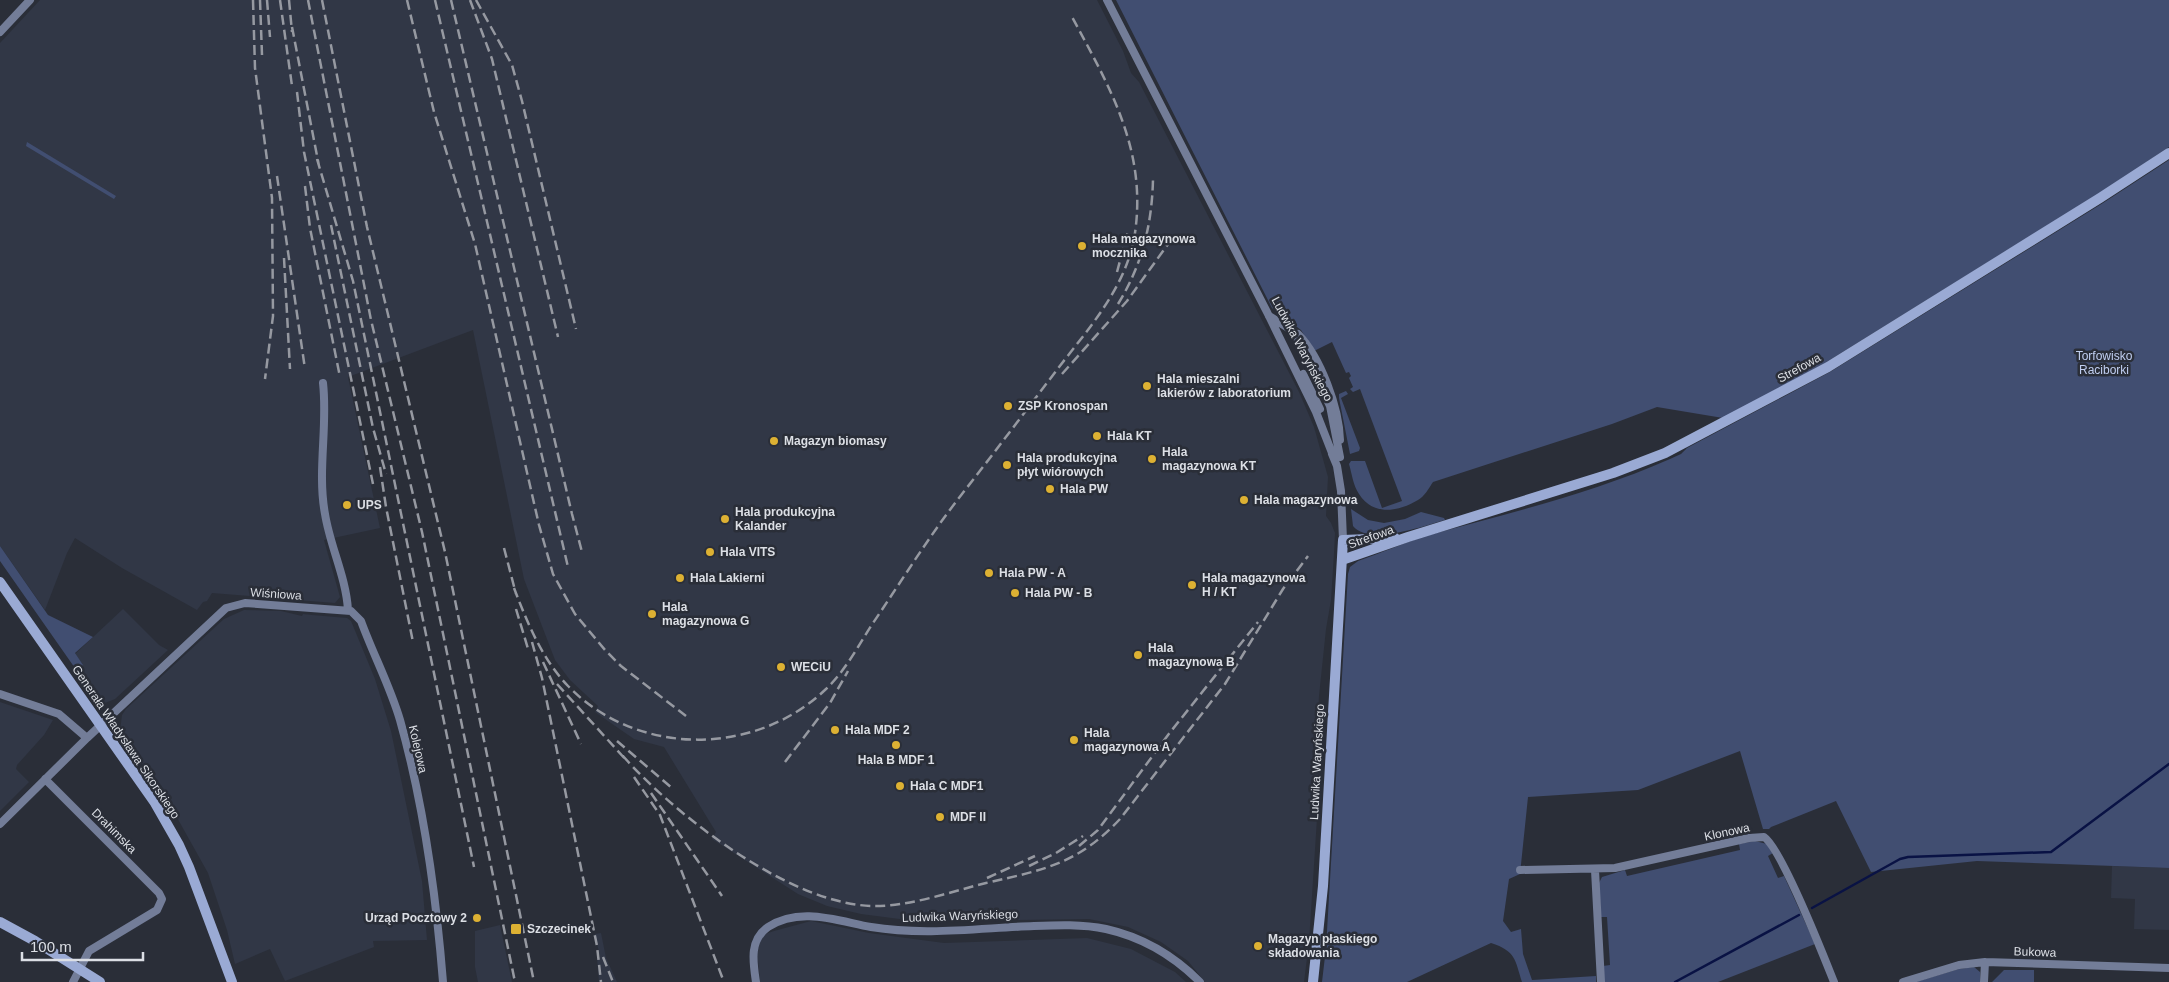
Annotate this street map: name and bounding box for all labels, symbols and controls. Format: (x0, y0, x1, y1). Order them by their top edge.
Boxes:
place label: Hala magazynowa mocznika (1092, 232, 1196, 260)
marker: Hala magazynowa mocznika (1076, 240, 1088, 252)
street label: Ludwika Waryńskiego (1269, 294, 1336, 404)
park label: Torfowisko Raciborki (2076, 349, 2133, 377)
street label: Strefowa (1775, 350, 1823, 386)
place label: Hala mieszalni lakierów z laboratorium (1157, 372, 1291, 400)
marker: Hala mieszalni lakierów z laboratorium (1141, 380, 1153, 392)
place label: ZSP Kronospan (1018, 399, 1108, 413)
marker: ZSP Kronospan (1002, 400, 1014, 412)
place label: Hala KT (1107, 429, 1152, 443)
marker: Hala KT (1091, 430, 1103, 442)
place label: Magazyn biomasy (784, 434, 887, 448)
marker: Magazyn biomasy (768, 435, 780, 447)
place label: Hala magazynowa KT (1162, 445, 1257, 473)
place label: Hala produkcyjna płyt wiórowych (1017, 451, 1117, 479)
marker: Hala magazynowa KT (1146, 453, 1158, 465)
marker: Hala produkcyjna płyt wiórowych (1001, 459, 1013, 471)
place label: Hala PW (1060, 482, 1109, 496)
marker: Hala PW (1044, 483, 1056, 495)
place label: Hala magazynowa (1254, 493, 1358, 507)
marker: Hala magazynowa (1238, 494, 1250, 506)
place label: UPS (357, 498, 382, 512)
marker: UPS (341, 499, 353, 511)
place label: Hala produkcyjna Kalander (735, 505, 835, 533)
marker: Hala produkcyjna Kalander (719, 513, 731, 525)
street label: Strefowa (1346, 522, 1396, 552)
place label: Hala VITS (720, 545, 775, 559)
marker: Hala VITS (704, 546, 716, 558)
place label: Hala PW - A (999, 566, 1066, 580)
marker: Hala PW - A (983, 567, 995, 579)
place label: Hala Lakierni (690, 571, 765, 585)
place label: Hala magazynowa H / KT (1202, 571, 1306, 599)
marker: Hala Lakierni (674, 572, 686, 584)
marker: Hala magazynowa H / KT (1186, 579, 1198, 591)
street label: Wiśniowa (250, 585, 302, 603)
place label: Hala PW - B (1025, 586, 1093, 600)
marker: Hala PW - B (1009, 587, 1021, 599)
place label: Hala magazynowa G (662, 600, 749, 628)
marker: Hala magazynowa G (646, 608, 658, 620)
place label: Hala magazynowa B (1148, 641, 1235, 669)
marker: Hala magazynowa B (1132, 649, 1144, 661)
place label: WECiU (791, 660, 831, 674)
marker: WECiU (775, 661, 787, 673)
street label: Generała Władysława Sikorskiego (69, 663, 183, 822)
street label: Ludwika Waryńskiego (1307, 703, 1327, 820)
place label: Hala MDF 2 (845, 723, 910, 737)
street label: Kolejowa (406, 724, 430, 775)
marker: Hala MDF 2 (829, 724, 841, 736)
place label: Hala magazynowa A (1084, 726, 1171, 754)
marker: Hala magazynowa A (1068, 734, 1080, 746)
marker: Hala B MDF 1 (890, 739, 902, 751)
place label: Hala B MDF 1 (858, 753, 935, 767)
place label: Hala C MDF1 (910, 779, 984, 793)
marker: Hala C MDF1 (894, 780, 906, 792)
street label: Drahimska (89, 806, 139, 856)
place label: MDF II (950, 810, 986, 824)
marker: MDF II (934, 811, 946, 823)
street label: Klonowa (1703, 820, 1751, 844)
street label: Ludwika Waryńskiego (902, 907, 1019, 925)
place label: Urząd Pocztowy 2 (365, 911, 467, 925)
marker: Urząd Pocztowy 2 (471, 912, 483, 924)
marker: Szczecinek (509, 922, 523, 936)
place label: Szczecinek (527, 922, 591, 936)
scale bar (22, 930, 144, 962)
place label: Magazyn płaskiego składowania (1268, 932, 1377, 960)
text: 100 m (30, 938, 72, 955)
marker: Magazyn płaskiego składowania (1252, 940, 1264, 952)
street label: Bukowa (2013, 944, 2057, 960)

